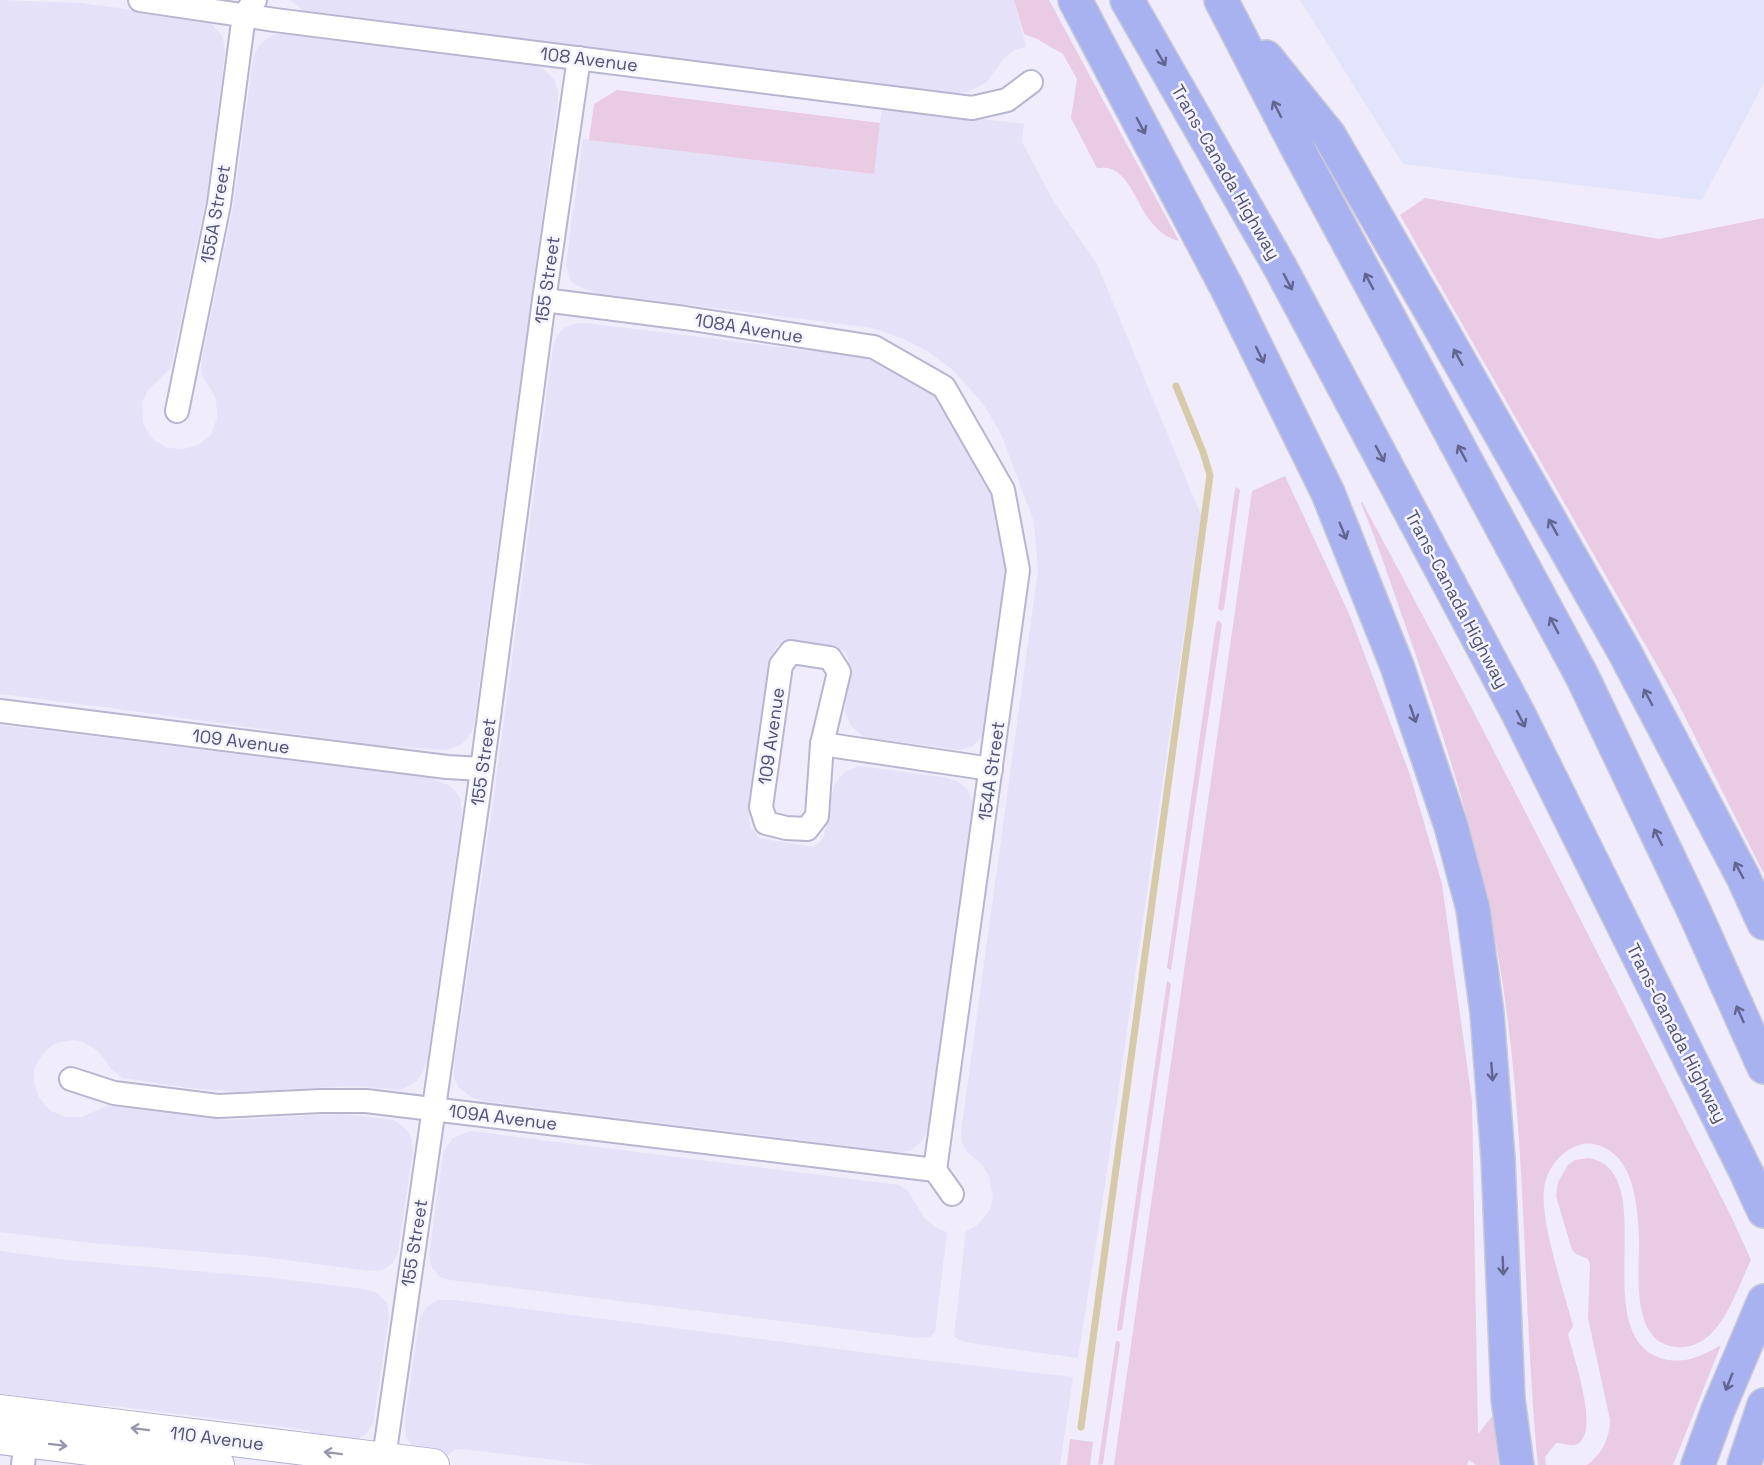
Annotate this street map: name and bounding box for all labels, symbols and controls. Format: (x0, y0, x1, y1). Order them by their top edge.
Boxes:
street label: 108 Avenue (539, 42, 639, 76)
one-way arrow (1155, 49, 1167, 66)
street label: Trans-Canada Highway (1166, 80, 1286, 264)
one-way arrow (1271, 101, 1282, 119)
one-way arrow (1136, 117, 1148, 135)
street label: 155A Street (195, 163, 235, 265)
street label: 155 Street (529, 234, 565, 326)
one-way arrow (1282, 273, 1294, 290)
one-way arrow (1363, 273, 1374, 291)
street label: 108A Avenue (693, 308, 805, 348)
one-way arrow (1255, 346, 1267, 364)
one-way arrow (1451, 349, 1463, 366)
one-way arrow (1374, 445, 1386, 462)
one-way arrow (1456, 445, 1468, 462)
street label: Trans-Canada Highway (1400, 506, 1514, 692)
one-way arrow (1547, 519, 1559, 536)
one-way arrow (1338, 522, 1349, 540)
one-way arrow (1548, 616, 1559, 634)
street label: 109 Avenue (753, 686, 789, 786)
one-way arrow (1642, 689, 1654, 706)
one-way arrow (1408, 704, 1419, 723)
one-way arrow (1515, 710, 1527, 728)
street label: 155 Street (465, 716, 501, 808)
street label: 154A Street (973, 720, 1009, 822)
street label: 109 Avenue (191, 724, 291, 758)
one-way arrow (1652, 828, 1664, 846)
one-way arrow (1733, 861, 1744, 879)
street label: Trans-Canada Highway (1622, 939, 1732, 1127)
one-way arrow (1734, 1005, 1745, 1023)
one-way arrow (1486, 1061, 1497, 1081)
street label: 109A Avenue (447, 1099, 559, 1135)
street label: 155 Street (396, 1197, 432, 1289)
one-way arrow (1497, 1256, 1508, 1276)
one-way arrow (1723, 1372, 1734, 1391)
street label: 110 Avenue (169, 1421, 265, 1455)
one-way arrow (131, 1423, 150, 1434)
one-way arrow (48, 1440, 67, 1451)
one-way arrow (324, 1447, 344, 1458)

